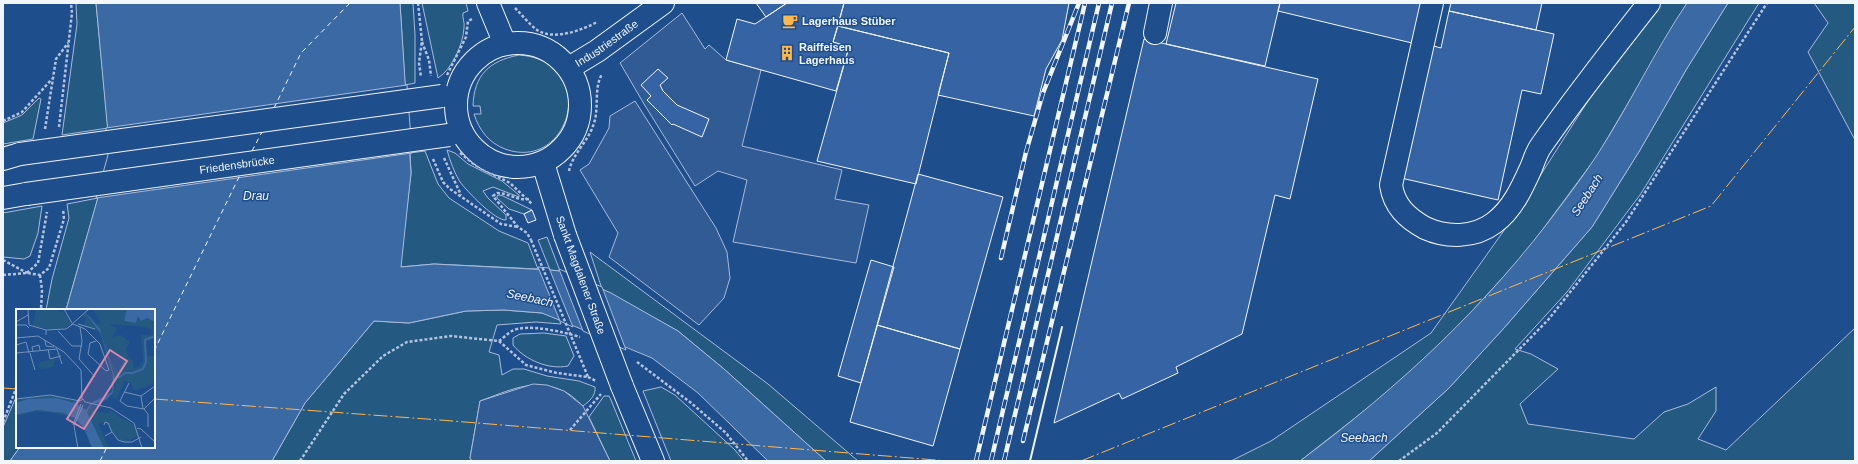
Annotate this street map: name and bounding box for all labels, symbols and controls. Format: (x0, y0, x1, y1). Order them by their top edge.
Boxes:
cafe icon: Lagerhaus Stüber (781, 12, 799, 30)
place label: Lagerhaus Stüber (802, 15, 896, 27)
street label: Industriestraße (573, 17, 640, 69)
place label: Raiffeisen Lagerhaus (799, 41, 855, 66)
building icon: Raiffeisen Lagerhaus (778, 44, 796, 62)
street label: Friedensbrücke (199, 153, 275, 176)
water label: Seebach (1568, 171, 1606, 219)
water label: Drau (243, 189, 269, 203)
street label: Sankt Magdalener Straße (554, 214, 608, 336)
water label: Seebach (505, 286, 555, 310)
inset map (16, 309, 155, 448)
water label: Seebach (1340, 431, 1388, 445)

